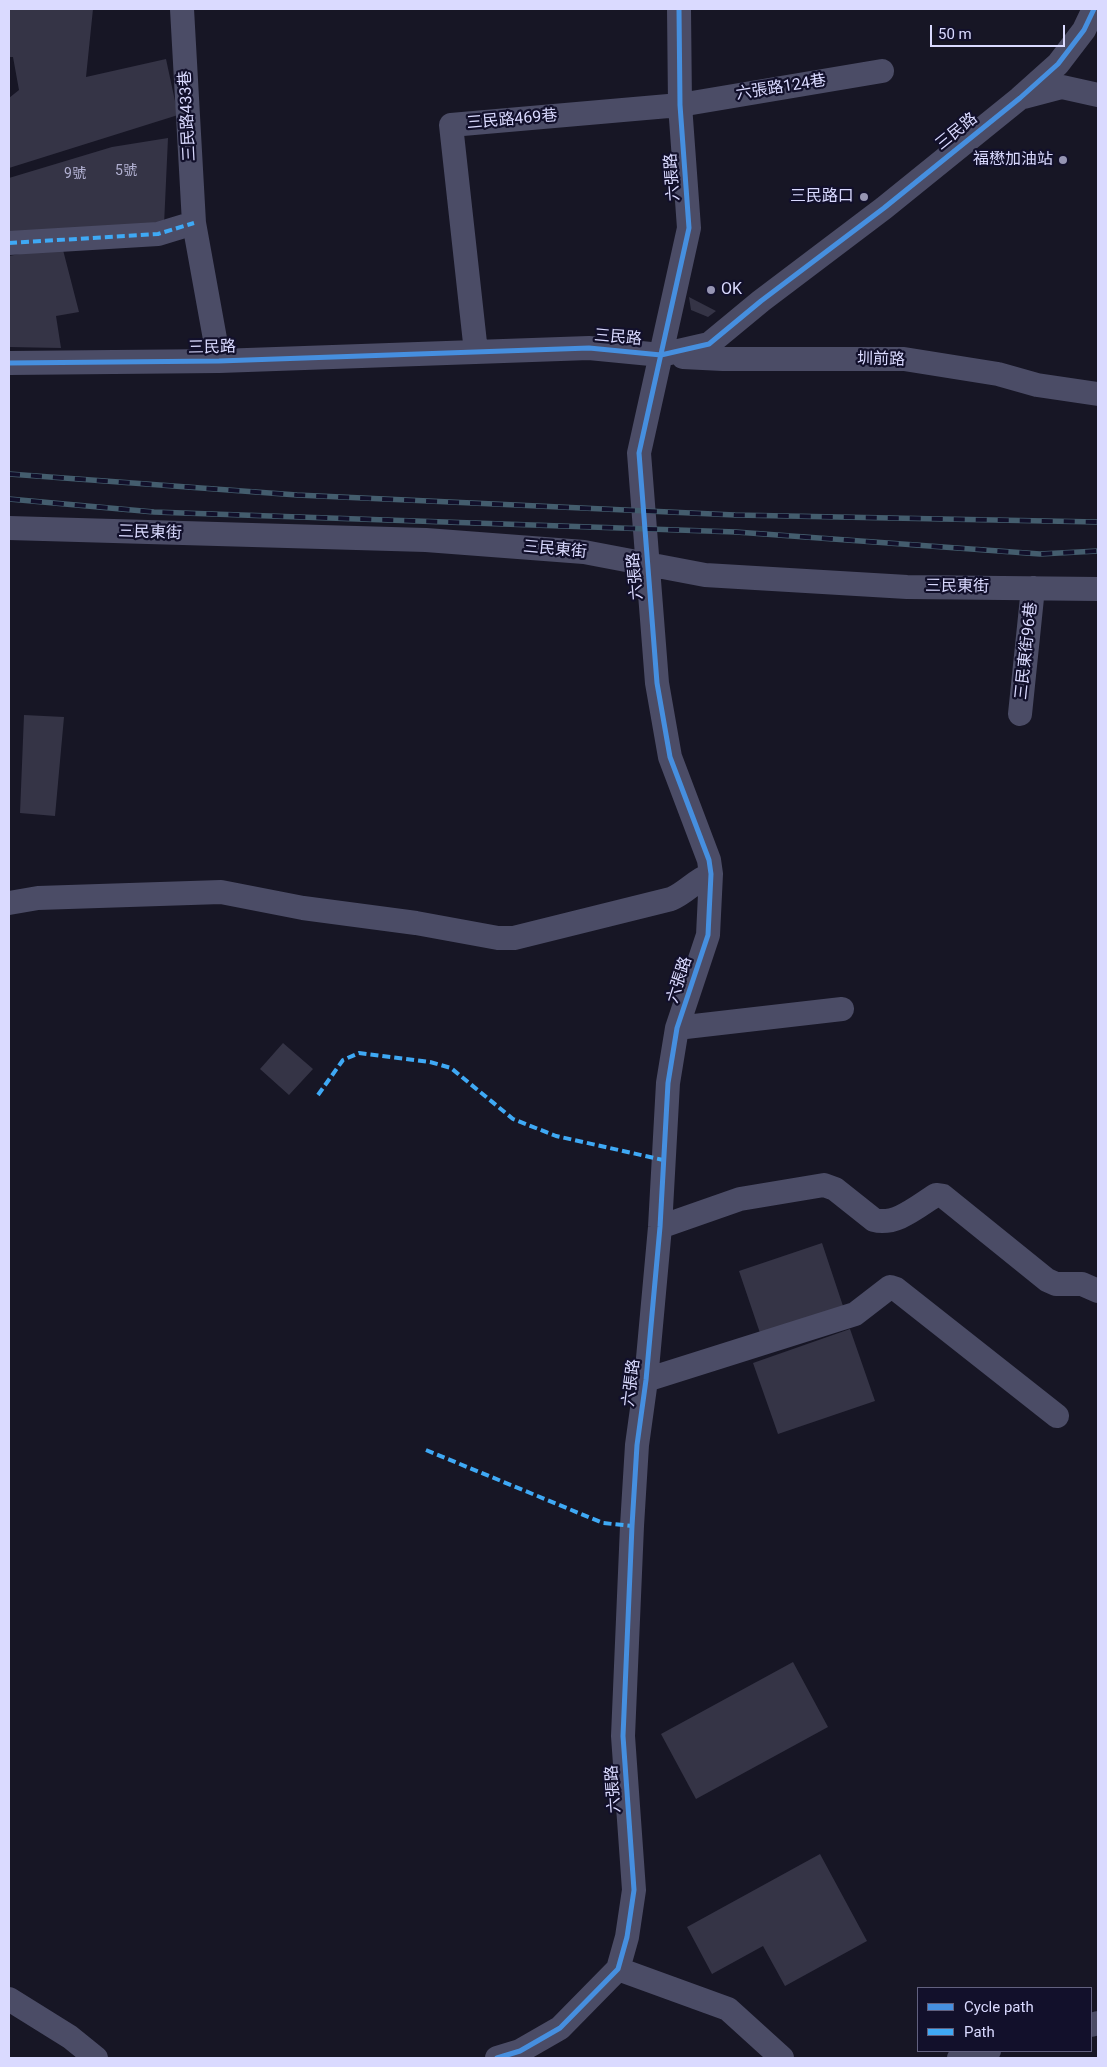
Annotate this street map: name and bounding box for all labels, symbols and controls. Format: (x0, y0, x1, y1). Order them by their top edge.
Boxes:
scale bar (932, 15, 1067, 47)
text: 50 m (938, 25, 972, 43)
street label: 三民路433巷 (176, 70, 200, 162)
street label: 六張路124巷 (735, 71, 827, 105)
street label: 三民路469巷 (466, 106, 558, 134)
street label: 三民路 (932, 109, 982, 155)
place label: 福懋加油站 (973, 150, 1053, 170)
street label: 六張路 (662, 152, 684, 202)
marker: 福懋加油站 (1057, 154, 1069, 166)
house number: 5號 (115, 163, 137, 179)
house number: 9號 (64, 166, 86, 182)
place label: 三民路口 (790, 187, 854, 207)
marker: 三民路口 (858, 191, 870, 203)
place label: OK (721, 280, 742, 300)
marker: OK (705, 284, 717, 296)
street label: 三民路 (593, 326, 643, 350)
street label: 三民路 (188, 338, 236, 358)
street label: 圳前路 (857, 350, 905, 370)
street label: 三民東街 (118, 522, 182, 544)
street label: 三民東街 (522, 538, 588, 562)
street label: 六張路 (624, 551, 648, 601)
street label: 三民東街 (925, 577, 989, 597)
street label: 三民東街96巷 (1012, 601, 1042, 701)
street label: 六張路 (663, 954, 697, 1006)
street label: 六張路 (620, 1358, 644, 1408)
street label: 六張路 (603, 1764, 625, 1814)
legend (917, 1987, 1092, 2052)
text: Cycle path (964, 1998, 1034, 2016)
text: Path (964, 2023, 995, 2041)

